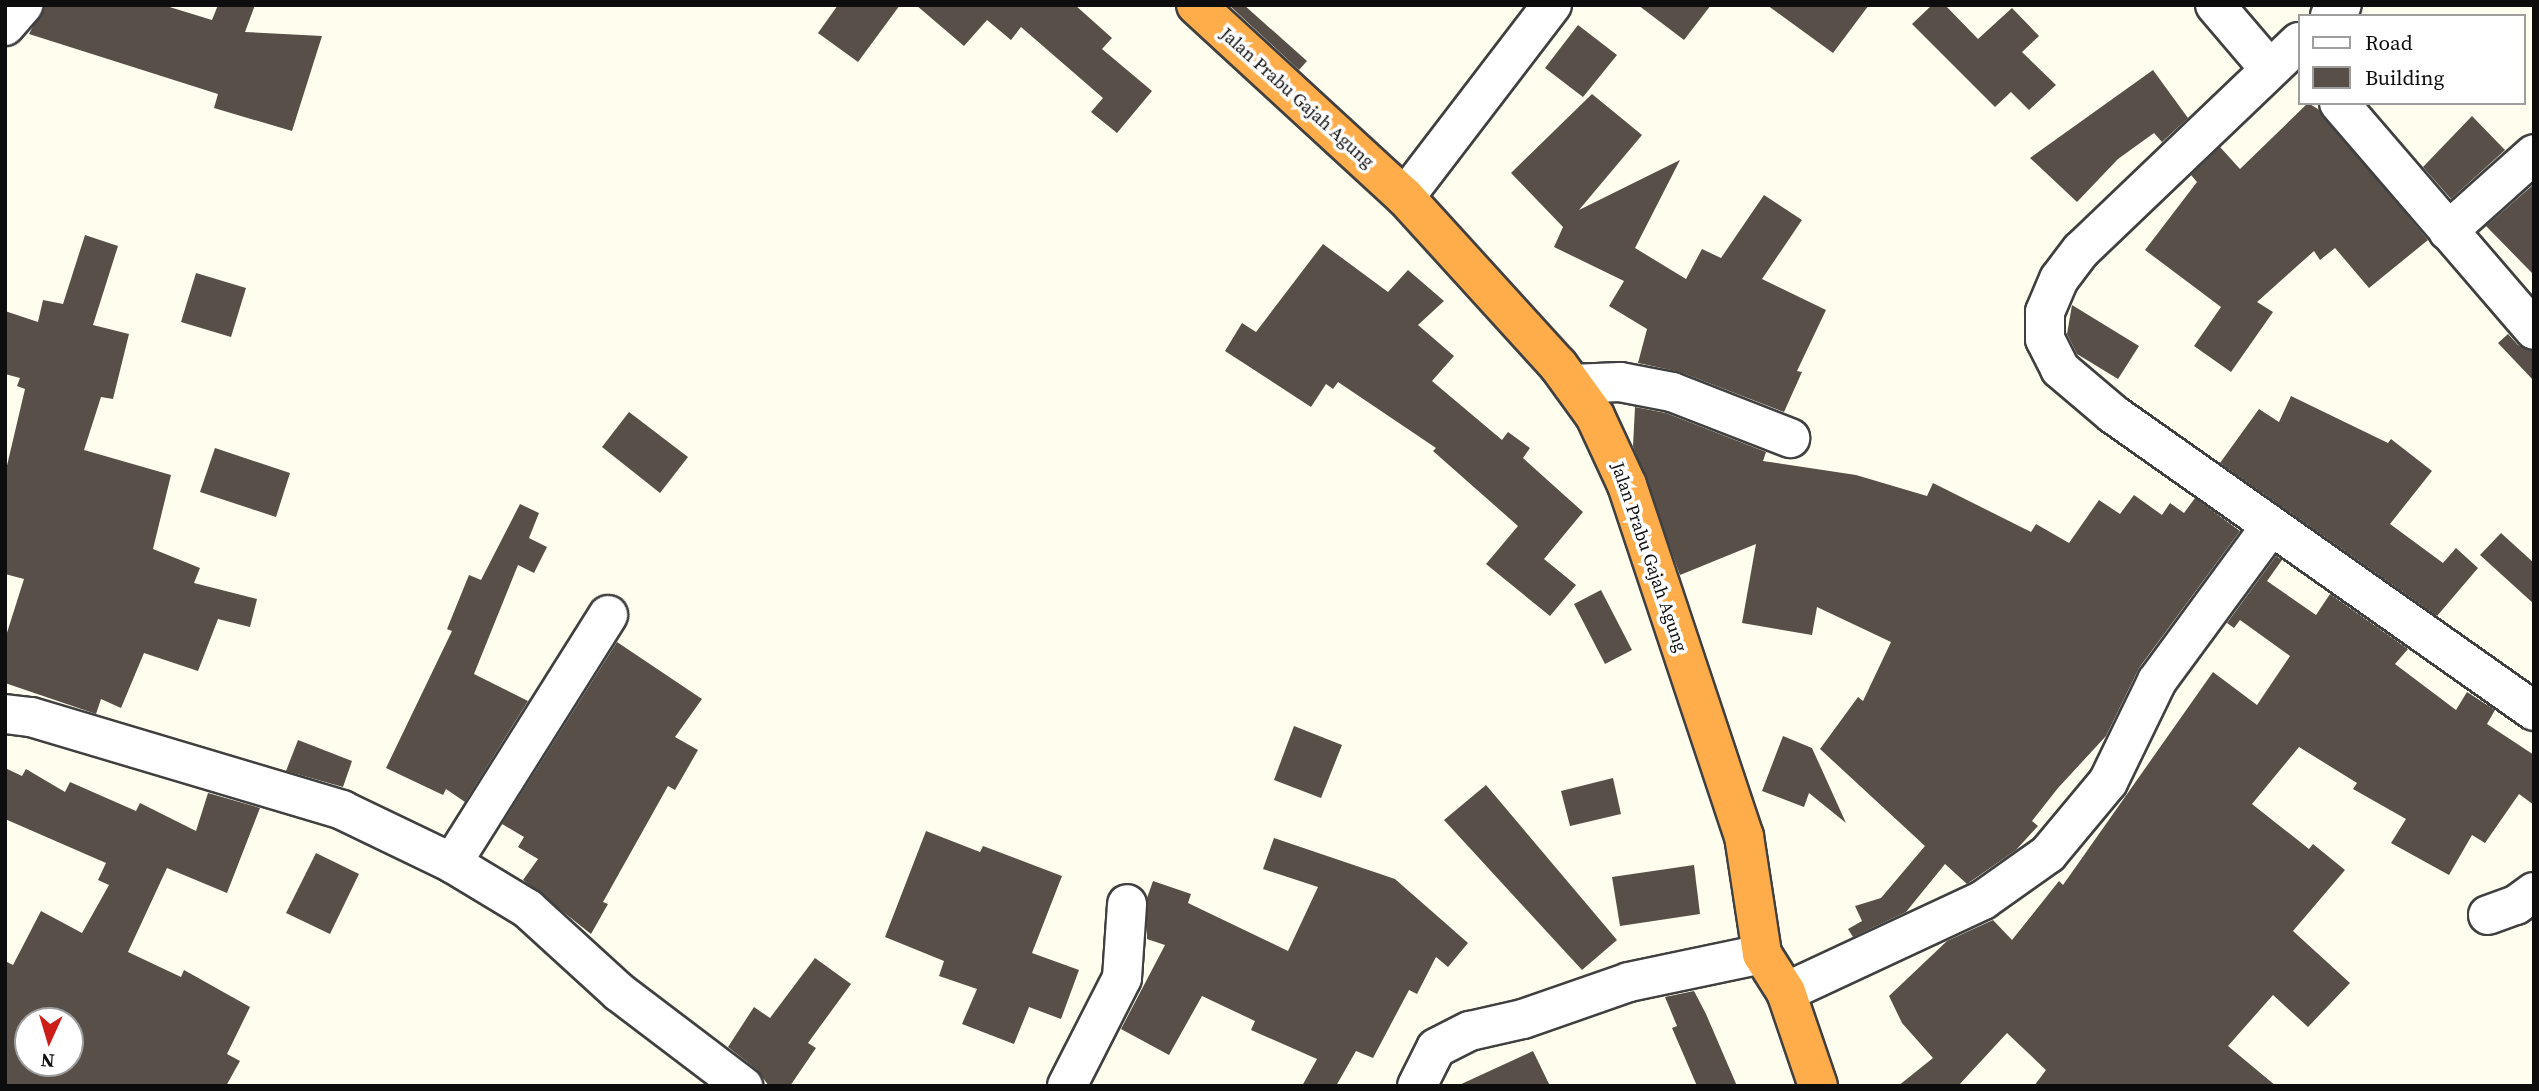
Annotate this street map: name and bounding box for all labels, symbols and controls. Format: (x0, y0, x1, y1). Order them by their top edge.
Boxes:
legend (2298, 14, 2525, 105)
street label: Jalan Prabu Gajah Agung (1216, 23, 1378, 173)
text: Road (2365, 28, 2413, 57)
text: Building (2365, 63, 2444, 92)
street label: Jalan Prabu Gajah Agung (1606, 459, 1692, 655)
north arrow (14, 1007, 84, 1077)
text: N (40, 1048, 55, 1074)

